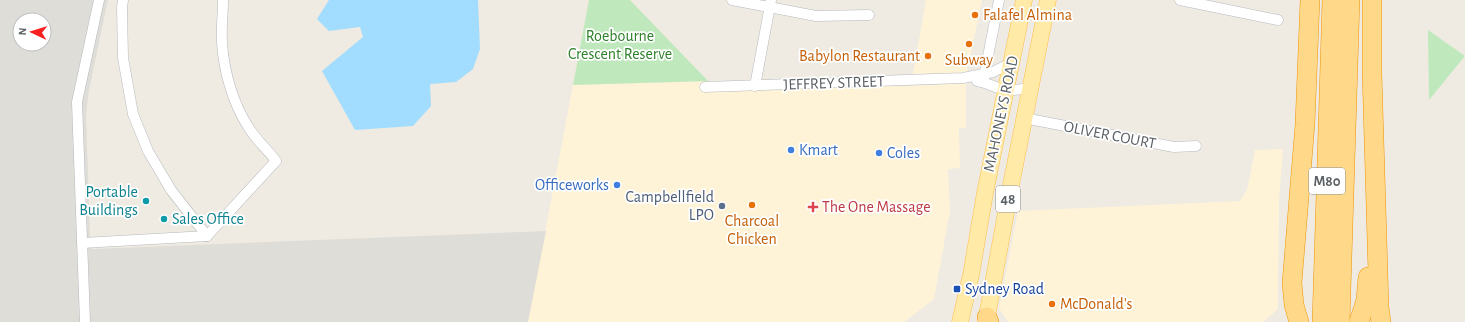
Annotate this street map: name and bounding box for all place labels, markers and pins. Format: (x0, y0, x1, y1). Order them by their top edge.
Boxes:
place label: Falafel Almina (983, 7, 1072, 23)
marker: Falafel Almina (970, 10, 980, 20)
marker: Subway (964, 39, 974, 49)
place label: Babylon Restaurant (799, 48, 920, 65)
marker: Babylon Restaurant (923, 51, 933, 61)
place label: Subway (945, 52, 993, 69)
place label: Kmart (799, 142, 838, 158)
marker: Kmart (786, 145, 796, 155)
place label: Coles (887, 145, 920, 161)
marker: Coles (874, 148, 884, 158)
place label: Officeworks (535, 177, 609, 193)
marker: Officeworks (612, 180, 622, 190)
place label: Portable Buildings (79, 184, 138, 218)
place label: Campbellfield LPO (626, 189, 714, 223)
marker: Portable Buildings (141, 196, 151, 206)
place label: The One Massage (822, 199, 931, 215)
marker: Charcoal Chicken (747, 200, 757, 210)
marker: Campbellfield LPO (717, 201, 727, 211)
marker: The One Massage (807, 201, 819, 213)
place label: Sales Office (172, 211, 244, 227)
place label: Charcoal Chicken (725, 213, 779, 247)
marker: Sales Office (159, 214, 169, 224)
place label: Sydney Road (965, 281, 1044, 298)
marker: Sydney Road (952, 284, 962, 294)
place label: McDonald's (1060, 296, 1133, 312)
marker: McDonald's (1047, 299, 1057, 309)

